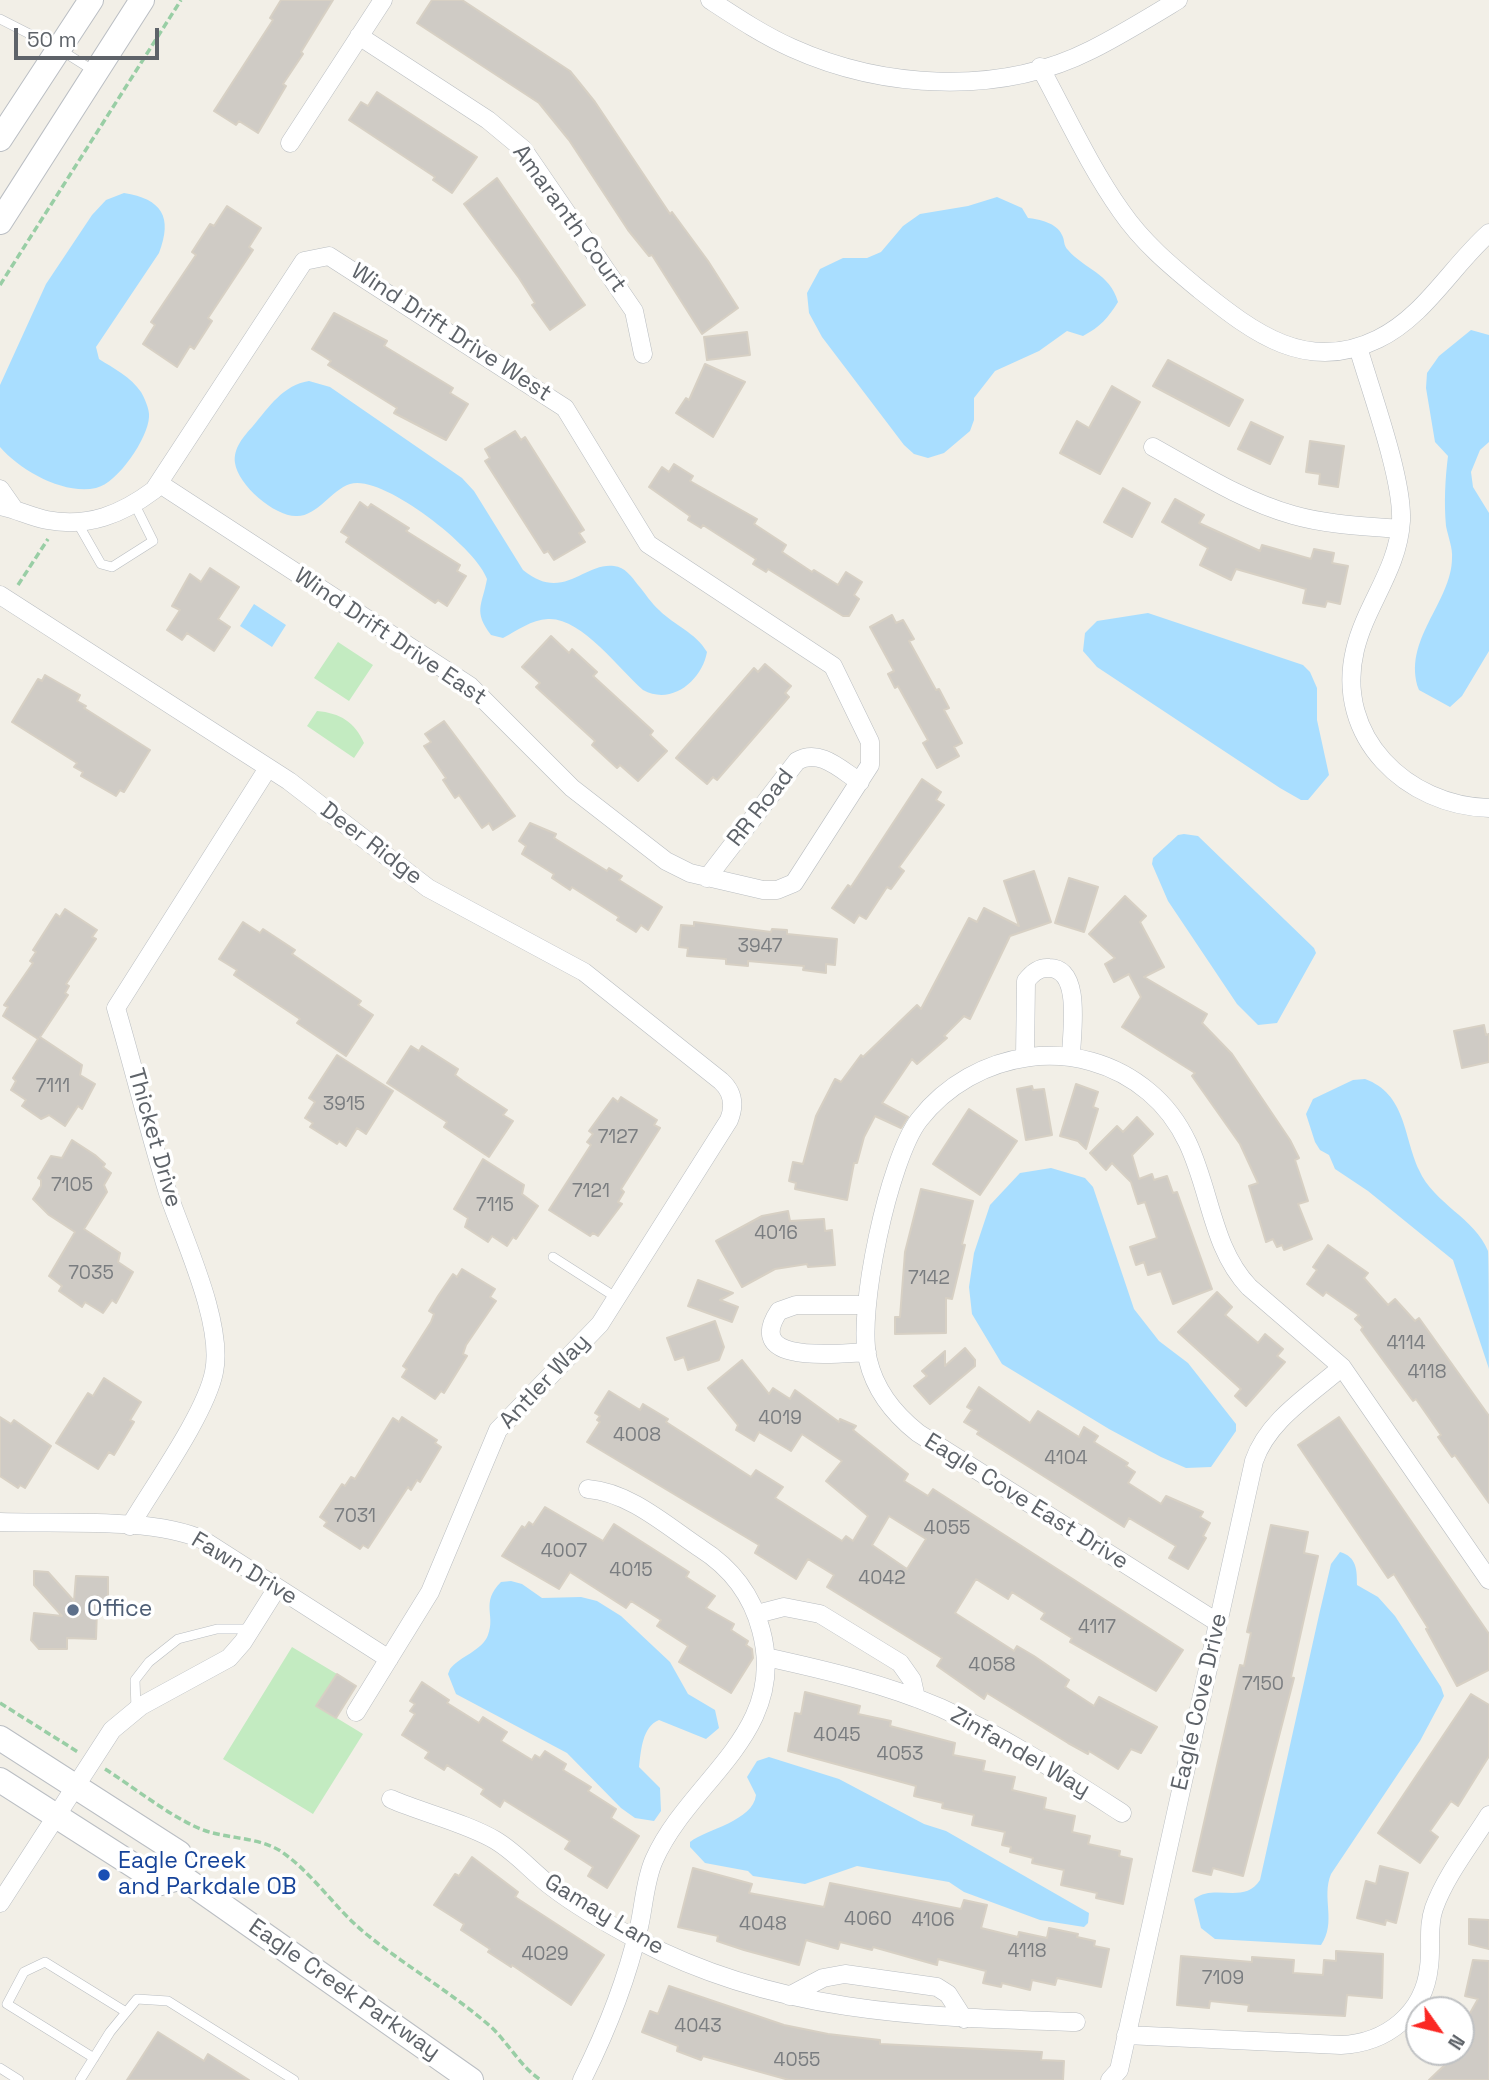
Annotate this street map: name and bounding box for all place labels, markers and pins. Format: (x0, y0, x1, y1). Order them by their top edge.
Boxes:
place label: Office (87, 1596, 152, 1624)
marker: Office (65, 1602, 81, 1618)
place label: Eagle Creek and Parkdale OB (118, 1848, 296, 1902)
marker: Eagle Creek and Parkdale OB (96, 1867, 112, 1883)

